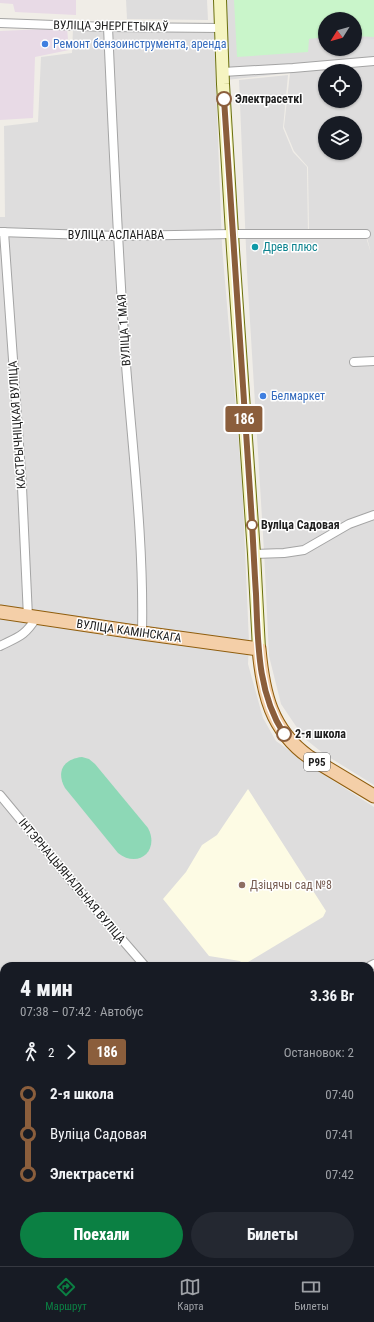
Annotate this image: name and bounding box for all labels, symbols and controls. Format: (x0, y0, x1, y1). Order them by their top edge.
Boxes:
north arrow (318, 12, 362, 56)
map controls (318, 12, 362, 160)
street label: ВУЛІЦА ЭНЕРГЕТЫКАЎ (53, 17, 169, 34)
place label: Ремонт бензоинструмента, аренда (53, 37, 227, 51)
marker: Ремонт бензоинструмента, аренда (40, 39, 50, 49)
button: locate (318, 64, 362, 108)
marker: Электрасеткі (216, 91, 232, 107)
place label: Электрасеткі (235, 92, 302, 106)
button: layers (318, 116, 362, 160)
street label: ВУЛІЦА АСЛАНАВА (68, 228, 164, 242)
place label: Древ плюс (263, 240, 318, 254)
marker: Древ плюс (250, 242, 260, 252)
street label: ВУЛІЦА 1 МАЯ (115, 294, 133, 366)
street label: КАСТРЫЧНІЦКАЯ ВУЛІЦА (6, 360, 28, 489)
place label: Белмаркет (271, 389, 325, 403)
marker: Белмаркет (258, 391, 268, 401)
line badge: 186 (221, 406, 267, 432)
text: 186 (233, 411, 255, 427)
place label: Вуліца Садовая (261, 518, 340, 532)
marker: Вуліца Садовая (246, 519, 258, 531)
street label: ВУЛІЦА КАМІНСКАГА (76, 617, 182, 645)
marker: 2-я школа (276, 726, 292, 742)
place label: 2-я школа (295, 727, 346, 741)
road number: Р95 (304, 753, 330, 771)
street label: ІНТЭРНАЦЫЯНАЛЬНАЯ ВУЛІЦА (16, 816, 128, 946)
place label: Дзіцячы сад №8 (250, 878, 332, 892)
marker: Дзіцячы сад №8 (237, 880, 247, 890)
text: 4 мин (20, 976, 73, 1001)
text: 3.36 Br (310, 987, 354, 1005)
text: 07:38 – 07:42 · Автобус (20, 1004, 143, 1019)
icon: walk (20, 1041, 42, 1063)
icon: forward (60, 1041, 82, 1063)
text: 186 (96, 1044, 118, 1060)
text: 2 (48, 1045, 54, 1060)
text: Остановок: 2 (284, 1045, 354, 1060)
text: 2-я школа (50, 1085, 114, 1103)
text: 07:40 (325, 1087, 354, 1102)
text: Вуліца Садовая (50, 1125, 147, 1143)
text: 07:41 (325, 1127, 354, 1142)
text: Электрасеткі (50, 1165, 134, 1183)
text: 07:42 (325, 1167, 354, 1182)
button: Поехали (20, 1212, 183, 1258)
button: Билеты (191, 1212, 354, 1258)
tab: Маршрут (45, 1276, 87, 1313)
tab: Карта (177, 1276, 204, 1313)
tab: Билеты (294, 1276, 329, 1313)

